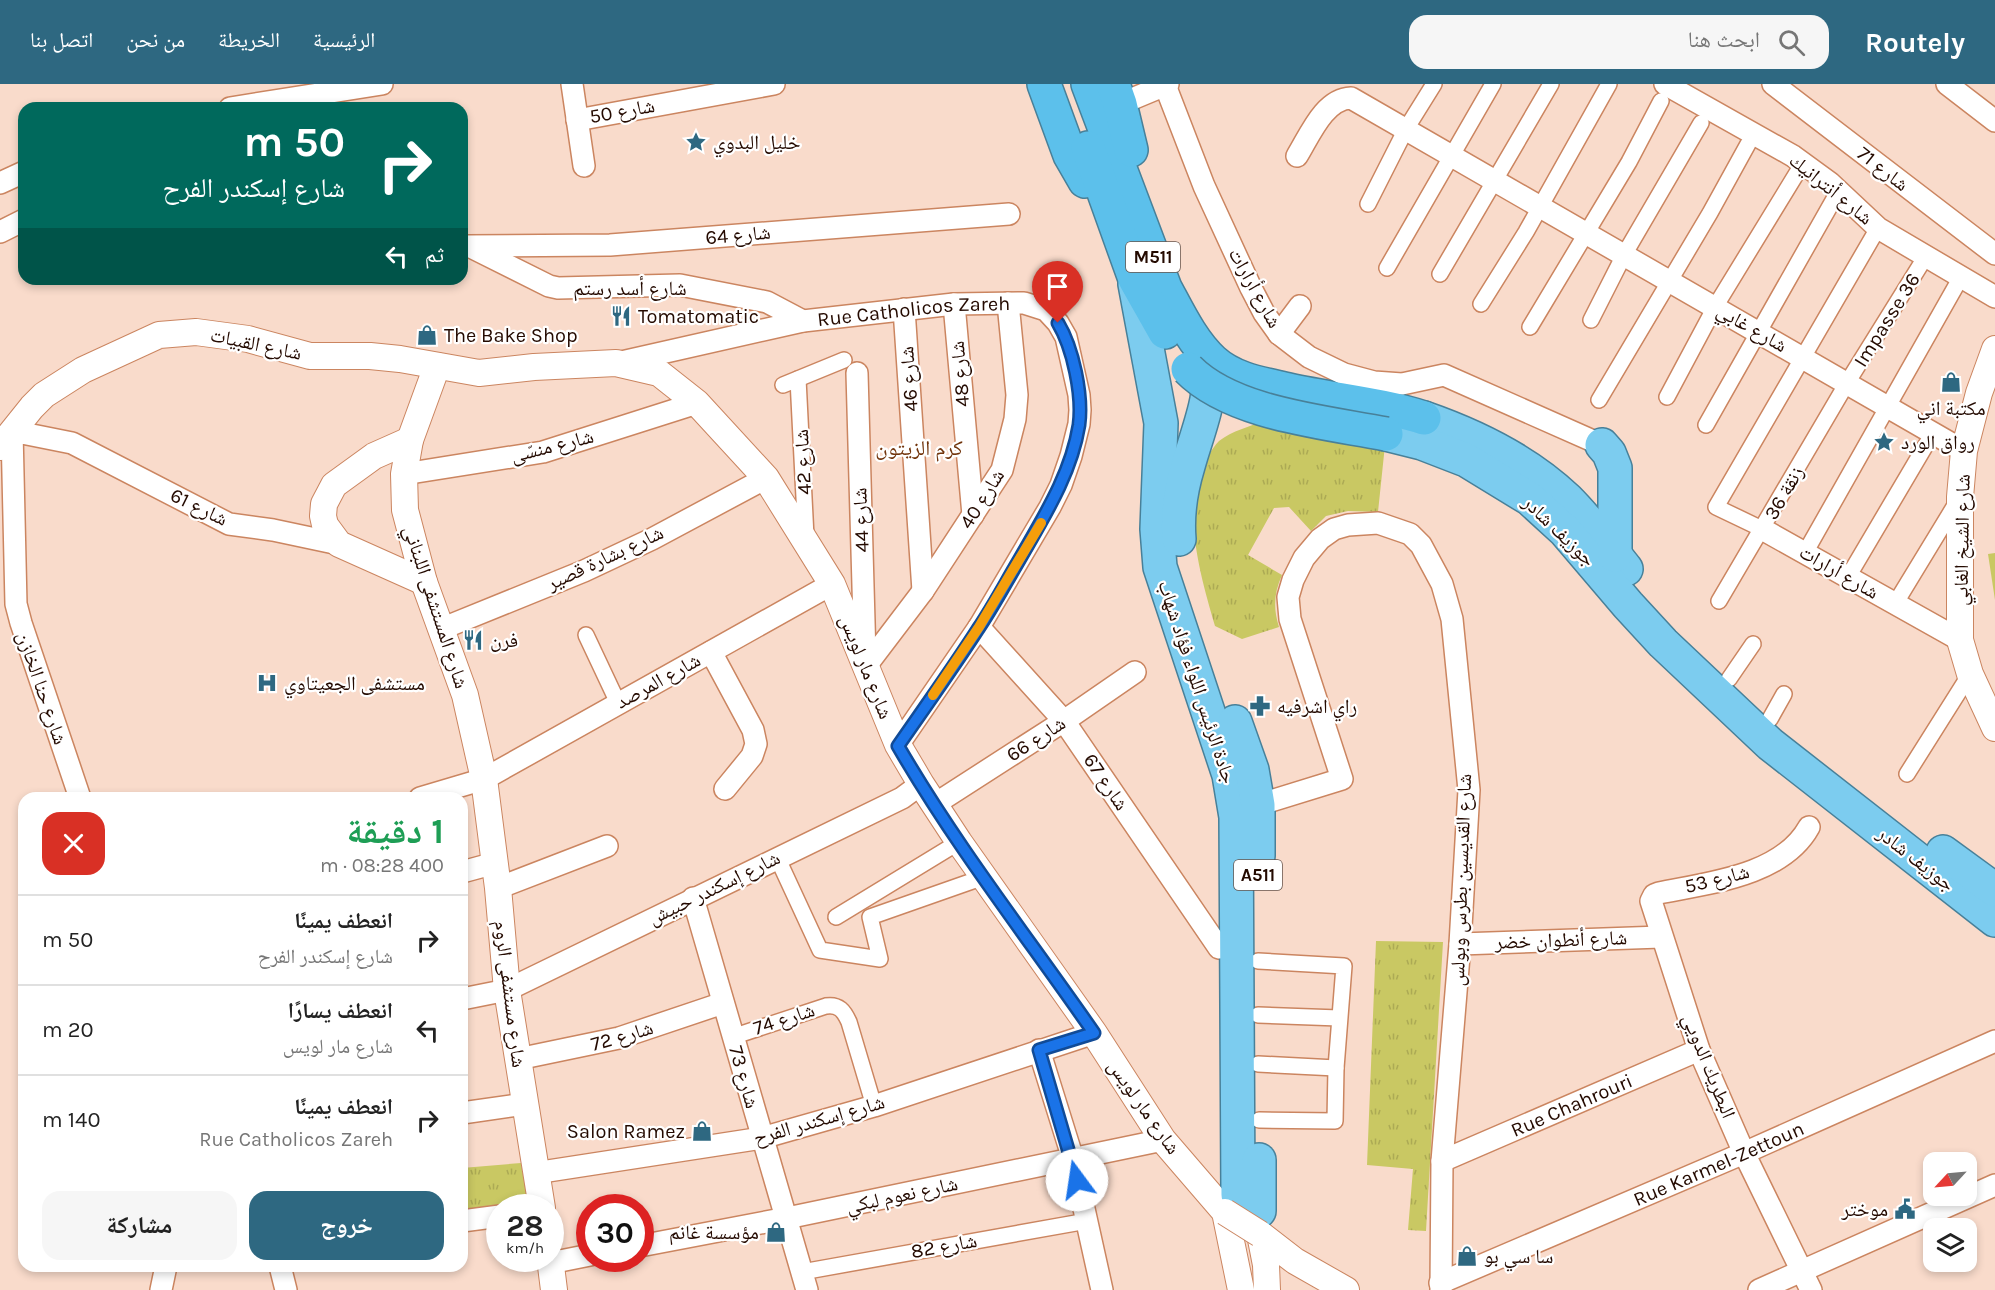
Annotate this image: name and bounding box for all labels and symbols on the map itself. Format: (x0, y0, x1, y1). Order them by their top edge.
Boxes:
street label: شارع 50 (588, 94, 657, 129)
place icon: خليل البدوي (684, 130, 708, 154)
place label: خليل البدوي (713, 131, 801, 158)
street label: شارع 71 (1852, 142, 1913, 197)
street label: شارع أنترانيك (1784, 148, 1878, 230)
street label: شارع 64 (704, 221, 772, 250)
road number: M511 (1126, 242, 1180, 272)
street label: شارع أرارات (1223, 244, 1287, 333)
pin (1032, 261, 1083, 323)
street label: Impasse 36 (1849, 269, 1925, 371)
street label: شارع أسد رستم (573, 276, 687, 302)
street label: Rue Catholicos Zareh (816, 292, 1010, 331)
street label: شارع غابي (1711, 299, 1791, 361)
restaurant icon: Tomatomatic (609, 304, 633, 328)
place label: Tomatomatic (638, 305, 759, 328)
street label: شارع القبيات (208, 323, 304, 366)
shop icon: The Bake Shop (415, 323, 439, 347)
place label: The Bake Shop (444, 324, 578, 347)
street label: شارع 48 (946, 340, 975, 408)
street label: شارع 46 (895, 346, 924, 412)
shop icon: مكتبة اني (1939, 370, 1963, 394)
place label: مكتبة اني (1916, 397, 1986, 424)
street label: شارع منسّى (508, 425, 596, 468)
street label: شارع 42 (790, 429, 817, 495)
place icon: رواق الورد (1872, 430, 1896, 454)
place label: رواق الورد (1901, 431, 1975, 454)
district label: كرم الزيتون (875, 436, 963, 462)
street label: زنقة 36 (1760, 462, 1808, 524)
street label: شارع 40 (955, 465, 1010, 534)
street label: شارع الشيخ الغابي (1949, 474, 1979, 606)
street label: شارع 61 (166, 483, 231, 532)
street label: شارع 44 (848, 487, 875, 553)
street label: جوزيف شادر (1517, 490, 1600, 571)
street label: شارع بشارة قصير (542, 521, 668, 596)
street label: شارع المستشفى اللبناني (395, 523, 473, 693)
street label: شارع أرارات (1795, 539, 1883, 605)
street label: جادة الرئيس اللواء فؤاد شهاب (1153, 578, 1241, 787)
street label: شارع مار لويس (834, 612, 897, 723)
street label: شارع حنا الخازن (11, 628, 72, 748)
restaurant icon: فرن (461, 628, 485, 652)
place label: فرن (490, 629, 518, 652)
street label: شارع المرصد (612, 648, 705, 715)
hospital icon: مستشفى الجعيتاوي (255, 671, 279, 695)
place label: مستشفى الجعيتاوي (284, 672, 425, 699)
pharmacy icon: راي اشرفيه (1248, 694, 1272, 718)
place label: راي اشرفيه (1277, 695, 1357, 722)
street label: شارع 66 (1002, 711, 1070, 767)
street label: شارع 67 (1078, 749, 1133, 815)
street label: شارع القديسين بطرس وبولس (1446, 773, 1477, 987)
street label: جوزيف شادر (1872, 821, 1960, 897)
street label: شارع إسكندر حبيش (644, 846, 785, 932)
road number: A511 (1234, 860, 1282, 890)
street label: شارع 53 (1682, 860, 1752, 899)
street label: شارع مستشفى الروم (488, 919, 530, 1069)
street label: شارع أنطوان خضر (1493, 925, 1628, 955)
street label: شارع 74 (750, 998, 818, 1041)
street label: البطريك الدويي (1674, 1011, 1740, 1123)
street label: شارع 72 (588, 1016, 656, 1057)
street label: شارع 73 (723, 1043, 764, 1111)
street label: شارع مار لويس (1102, 1055, 1185, 1159)
street label: Rue Chahrouri (1507, 1069, 1636, 1141)
street label: شارع إسكندر الفرح (751, 1090, 888, 1152)
street label: Rue Karmel-Zettoun (1630, 1116, 1807, 1211)
shop icon: Salon Ramez (690, 1119, 714, 1143)
place label: Salon Ramez (567, 1120, 685, 1143)
position arrow (1045, 1148, 1109, 1212)
north arrow (1923, 1152, 1977, 1206)
street label: شارع نعوم لبكي (844, 1172, 961, 1222)
speed limit sign: 30 (576, 1194, 654, 1272)
public building icon: موختر (1893, 1197, 1917, 1221)
place label: موختر (1841, 1198, 1888, 1221)
shop icon: مؤسسة غانم (764, 1220, 788, 1244)
place label: مؤسسة غانم (669, 1221, 759, 1246)
street label: شارع 82 (909, 1229, 979, 1264)
shop icon: سا سي بو (1455, 1244, 1479, 1268)
place label: سا سي بو (1484, 1245, 1553, 1272)

